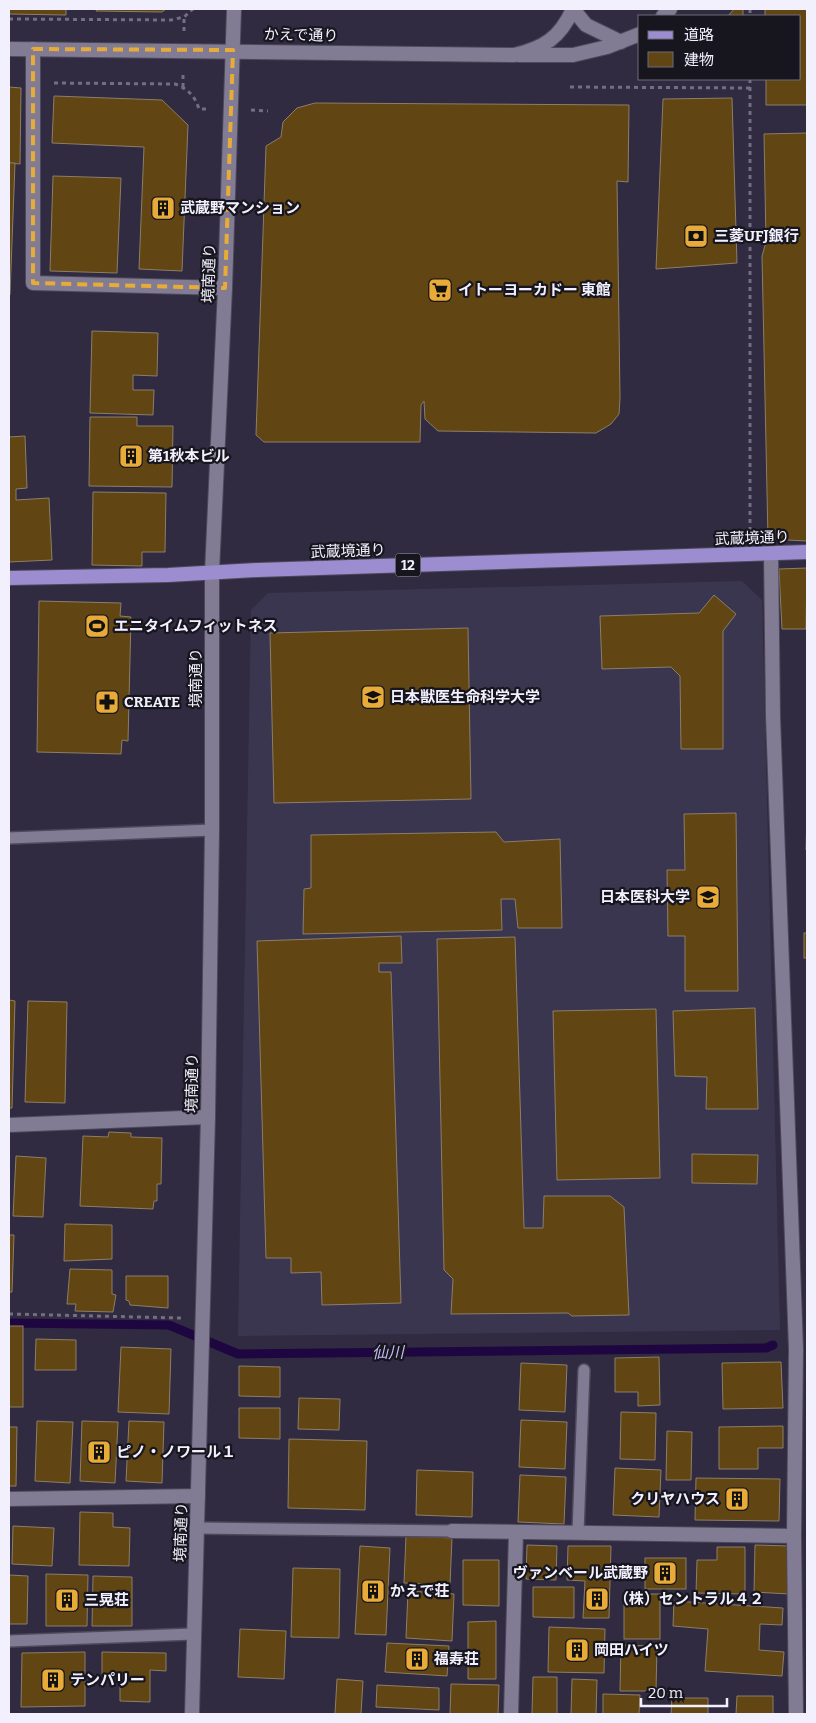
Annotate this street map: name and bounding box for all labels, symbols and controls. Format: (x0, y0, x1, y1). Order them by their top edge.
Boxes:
legend (638, 15, 801, 80)
street label: かえで通り (264, 25, 338, 45)
text: 道路 (684, 26, 714, 44)
text: 建物 (684, 51, 714, 69)
building icon: 武蔵野マンション (150, 195, 176, 221)
place label: 武蔵野マンション (180, 199, 300, 217)
bank icon: 三菱UFJ銀行 (683, 223, 709, 249)
place label: 三菱UFJ銀行 (714, 227, 799, 245)
street label: 境南通り (199, 243, 219, 303)
supermarket icon: イトーヨーカドー 東館 (427, 277, 453, 303)
place label: イトーヨーカドー 東館 (458, 281, 611, 299)
building icon: 第1秋本ビル (118, 443, 144, 469)
place label: 第1秋本ビル (148, 447, 229, 465)
street label: 武蔵境通り (714, 528, 790, 548)
street label: 武蔵境通り (310, 541, 386, 561)
road number: 12 (396, 554, 420, 576)
sports icon: エニタイムフィットネス (84, 613, 110, 639)
place label: エニタイムフィットネス (114, 617, 278, 635)
street label: 境南通り (187, 648, 205, 708)
school or university icon: 日本獣医生命科学大学 (360, 684, 386, 710)
place label: 日本獣医生命科学大学 (390, 688, 540, 706)
pharmacy icon: CREATE (94, 689, 120, 715)
place label: CREATE (124, 693, 180, 711)
school or university icon: 日本医科大学 (695, 884, 721, 910)
place label: 日本医科大学 (600, 888, 690, 906)
street label: 境南通り (182, 1053, 202, 1113)
water label: 仙川 (372, 1343, 406, 1362)
building icon: ピノ・ノワール１ (86, 1439, 112, 1465)
place label: ピノ・ノワール１ (116, 1443, 236, 1461)
building icon: クリヤハウス (724, 1486, 750, 1512)
place label: クリヤハウス (630, 1490, 720, 1508)
street label: 境南通り (171, 1502, 191, 1562)
building icon: ヴァンベール武蔵野 (652, 1560, 678, 1586)
place label: ヴァンベール武蔵野 (513, 1564, 648, 1582)
building icon: かえで荘 (360, 1578, 386, 1604)
place label: かえで荘 (390, 1582, 450, 1600)
building icon: （株）セントラル４２ (584, 1586, 610, 1612)
building icon: 三晃荘 (54, 1587, 80, 1613)
place label: （株）セントラル４２ (614, 1590, 764, 1608)
place label: 三晃荘 (84, 1591, 129, 1609)
building icon: 岡田ハイツ (564, 1637, 590, 1663)
place label: 岡田ハイツ (594, 1641, 669, 1659)
building icon: 福寿荘 (404, 1646, 430, 1672)
place label: 福寿荘 (433, 1650, 479, 1668)
building icon: テンパリー (40, 1667, 66, 1693)
place label: テンパリー (70, 1671, 145, 1689)
scale bar (641, 1676, 727, 1708)
text: 20 m (648, 1684, 684, 1702)

